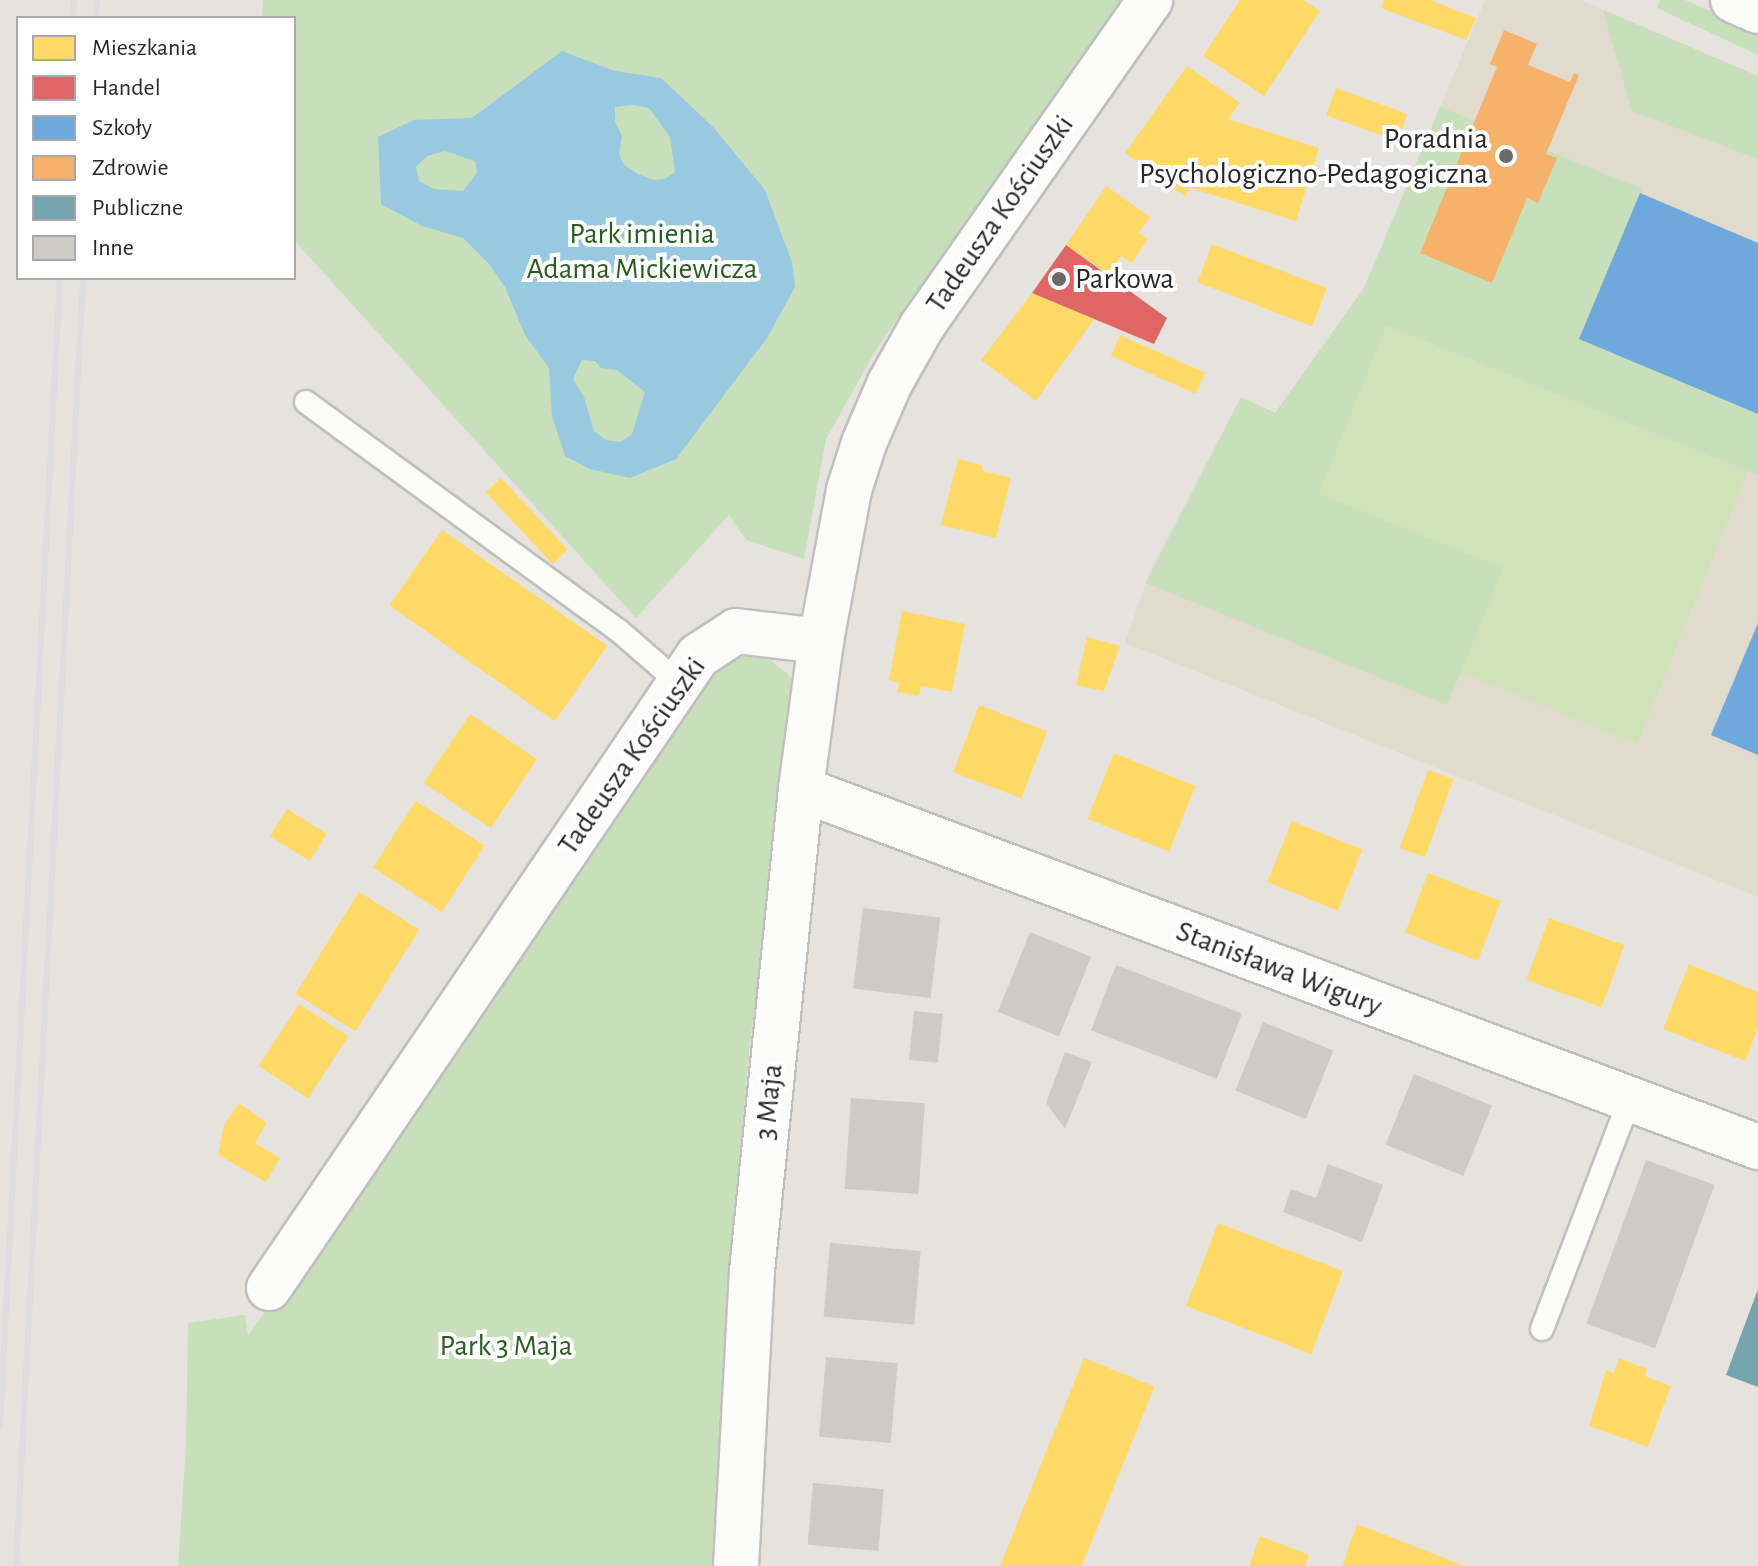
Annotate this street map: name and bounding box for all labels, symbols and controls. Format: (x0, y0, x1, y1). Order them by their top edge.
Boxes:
legend (16, 16, 296, 280)
text: Mieszkania (92, 36, 197, 60)
text: Handel (92, 76, 161, 100)
street label: Tadeusza Kościuszki (918, 108, 1082, 320)
text: Szkoły (92, 116, 152, 140)
place label: Poradnia Psychologiczno-Pedagogiczna (1139, 121, 1488, 192)
marker: Poradnia Psychologiczno-Pedagogiczna (1495, 145, 1517, 167)
text: Zdrowie (92, 156, 169, 180)
text: Publiczne (92, 196, 183, 220)
park label: Park imienia Adama Mickiewicza (526, 216, 758, 286)
text: Inne (92, 236, 134, 260)
place label: Parkowa (1075, 261, 1174, 297)
marker: Parkowa (1050, 270, 1068, 288)
street label: Tadeusza Kościuszki (550, 650, 714, 862)
street label: Stanisława Wigury (1171, 913, 1387, 1025)
street label: 3 Maja (747, 1062, 791, 1142)
park label: Park 3 Maja (439, 1328, 573, 1364)

